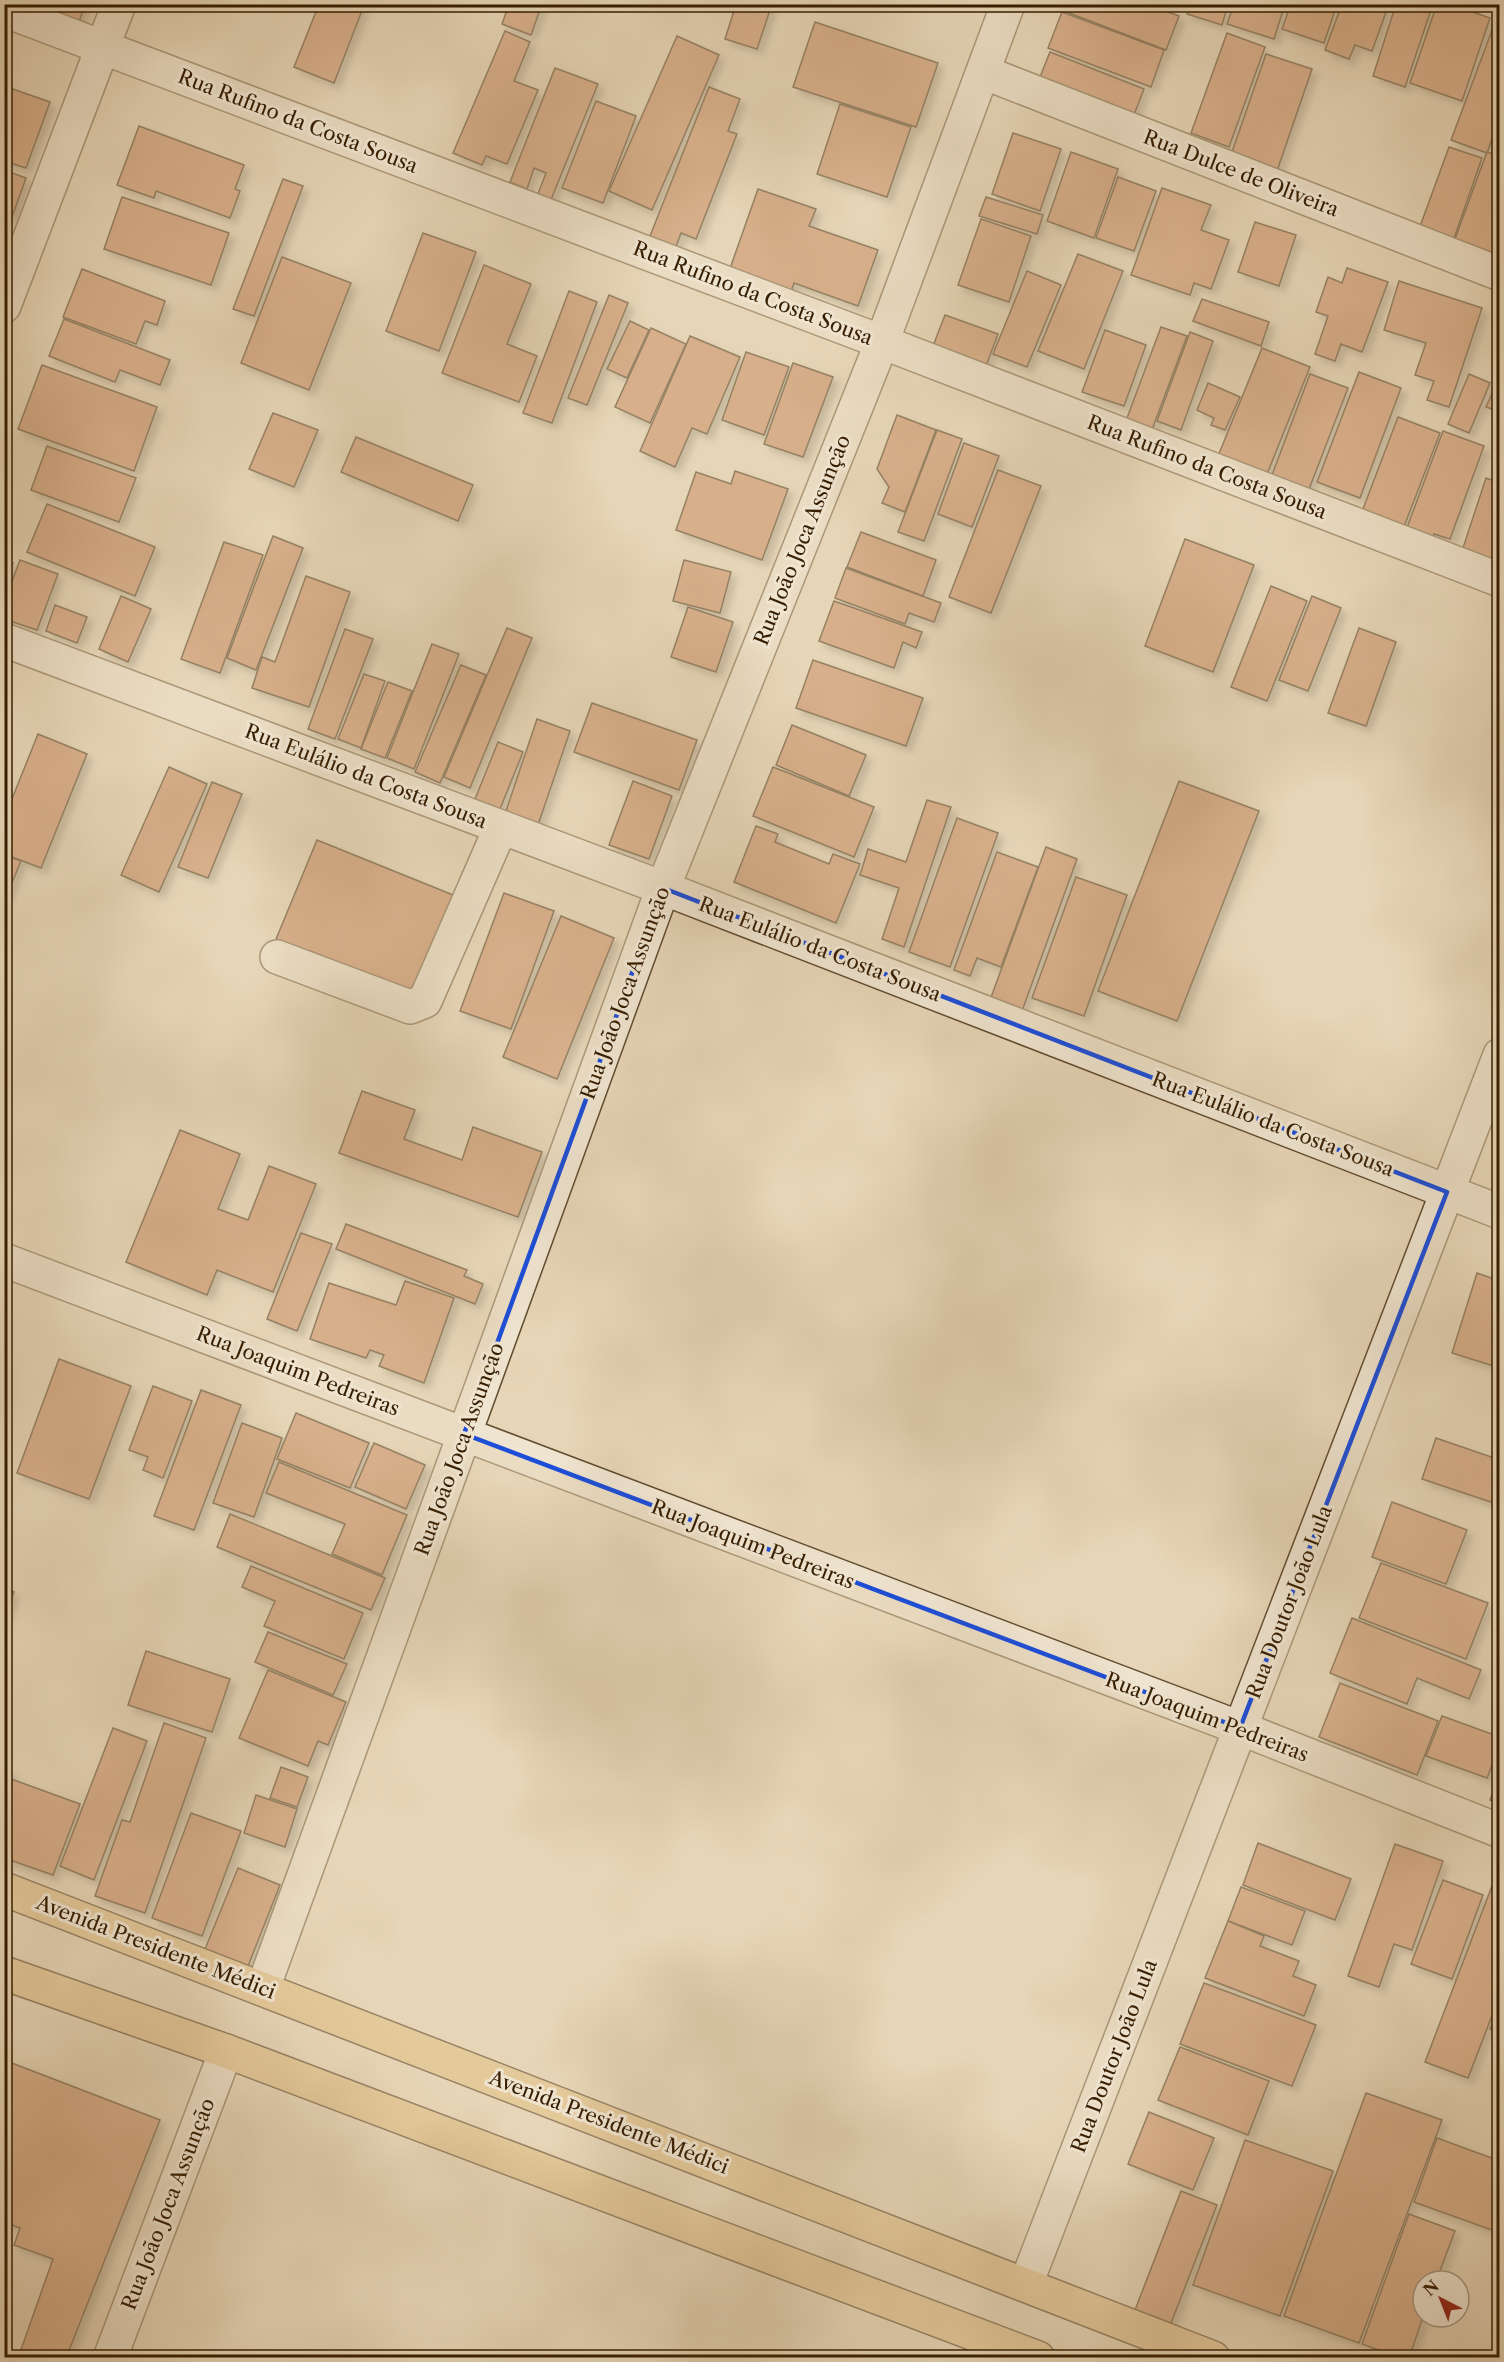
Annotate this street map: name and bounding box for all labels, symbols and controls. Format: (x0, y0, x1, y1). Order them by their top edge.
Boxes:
street label: Rua Rufino da Costa Sousa (175, 64, 422, 178)
street label: Rua Dulce de Oliveira (1140, 125, 1343, 222)
street label: Rua Rufino da Costa Sousa (630, 236, 877, 350)
street label: Rua Rufino da Costa Sousa (1084, 410, 1331, 524)
street label: Rua João Joca Assunção (749, 431, 855, 649)
street label: Rua Eulálio da Costa Sousa (242, 719, 491, 833)
street label: Rua João Joca Assunção (575, 883, 675, 1103)
street label: Rua Eulálio da Costa Sousa (696, 892, 945, 1006)
street label: Rua Eulálio da Costa Sousa (1149, 1067, 1398, 1181)
street label: Rua Joaquim Pedreiras (193, 1321, 403, 1421)
street label: Rua João Joca Assunção (409, 1339, 509, 1559)
street label: Rua Joaquim Pedreiras (648, 1494, 858, 1594)
street label: Rua Doutor João Lula (1241, 1502, 1337, 1702)
street label: Rua Joaquim Pedreiras (1102, 1667, 1312, 1767)
street label: Avenida Presidente Médici (32, 1890, 279, 2004)
street label: Rua Doutor João Lula (1066, 1956, 1162, 2156)
street label: Avenida Presidente Médici (485, 2065, 732, 2179)
street label: Rua João Joca Assunção (117, 2095, 219, 2313)
north arrow (1411, 2269, 1471, 2329)
text: N (1419, 2276, 1443, 2300)

